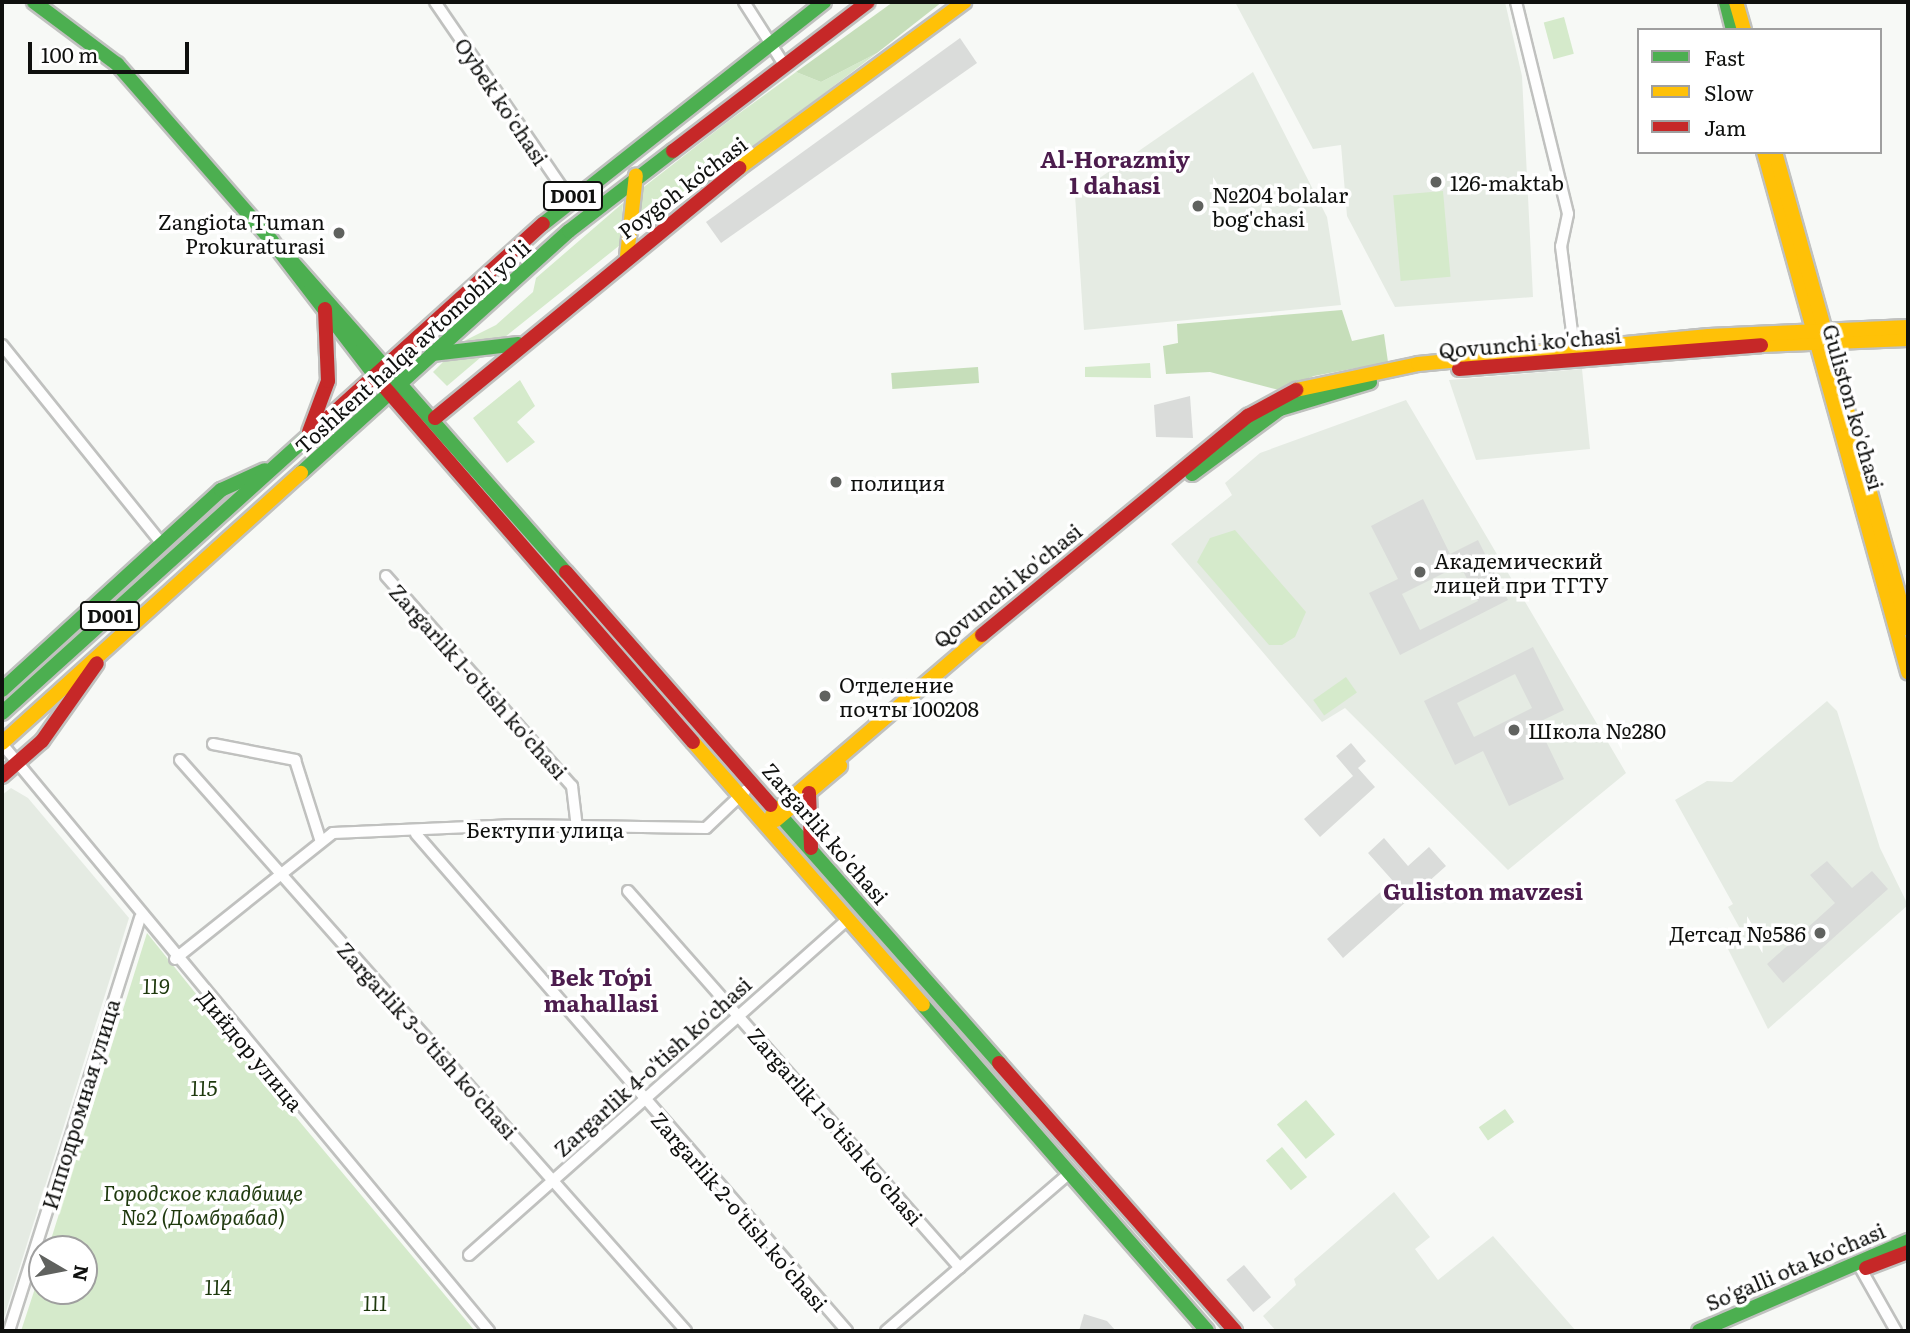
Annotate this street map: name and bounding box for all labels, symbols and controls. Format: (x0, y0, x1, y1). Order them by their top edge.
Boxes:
scale bar (32, 28, 192, 72)
legend (1637, 28, 1882, 154)
street label: Oybek ko'chasi (450, 33, 554, 169)
text: 100 m (41, 38, 98, 69)
text: Fast (1704, 41, 1745, 72)
text: Slow (1704, 76, 1754, 107)
text: Jam (1704, 111, 1746, 142)
street label: Poygoh koʻchasi (613, 130, 751, 244)
district label: Al-Horazmiy 1 dahasi (1040, 144, 1190, 198)
place label: 126-maktab (1450, 169, 1564, 195)
marker: 126-maktab (1428, 174, 1444, 190)
road number: D001 (542, 180, 604, 212)
place label: №204 bolalar bog'chasi (1212, 181, 1348, 231)
marker: №204 bolalar bog'chasi (1190, 198, 1206, 214)
place label: Zangiota Tuman Prokuraturasi (158, 208, 325, 258)
marker: Zangiota Tuman Prokuraturasi (331, 225, 347, 241)
street label: Toshkent halqa avtomobil yo'li (289, 234, 535, 458)
street label: Qovunchi ko'chasi (1438, 321, 1622, 363)
street label: Guliston ko'chasi (1818, 321, 1890, 493)
place label: полиция (850, 469, 945, 495)
marker: полиция (828, 474, 844, 490)
street label: Qovunchi ko'chasi (928, 518, 1086, 652)
place label: Академический лицей при ТГТУ (1434, 547, 1608, 597)
marker: Академический лицей при ТГТУ (1412, 564, 1428, 580)
street label: Zargarlik 1-o'tish ko'chasi (385, 578, 573, 784)
road number: D001 (78, 600, 142, 632)
place label: Отделение почты 100208 (839, 671, 979, 721)
marker: Отделение почты 100208 (817, 688, 833, 704)
place label: Школа №280 (1528, 717, 1666, 743)
marker: Школа №280 (1506, 722, 1522, 738)
street label: Zargarlik ko'chasi (758, 757, 894, 909)
street label: Бектупи улица (466, 816, 624, 842)
district label: Guliston mavzesi (1383, 876, 1583, 904)
place label: Детсад №586 (1669, 920, 1806, 946)
marker: Детсад №586 (1812, 925, 1828, 941)
street label: Zargarlik 3-o'tish ko'chasi (333, 936, 523, 1144)
district label: Bek Toʻpi mahallasi (543, 962, 659, 1016)
street label: Zargarlik 4-o'tish ko'chasi (548, 971, 756, 1161)
park label: 119 (142, 972, 170, 998)
street label: Дийдор улица (193, 984, 309, 1116)
street label: Ипподромная улица (36, 996, 124, 1212)
street label: Zargarlik 1-o'tish ko'chasi (743, 1022, 929, 1230)
park label: 115 (191, 1074, 217, 1100)
street label: Zargarlik 2-o'tish ko'chasi (647, 1106, 833, 1316)
park label: Городское кладбище №2 (Домбрабад) (103, 1179, 303, 1229)
street label: So'galli ota ko'chasi (1701, 1217, 1889, 1315)
north arrow (28, 1235, 98, 1305)
text: N (67, 1263, 97, 1284)
park label: 114 (204, 1273, 232, 1299)
park label: 111 (363, 1289, 387, 1315)

